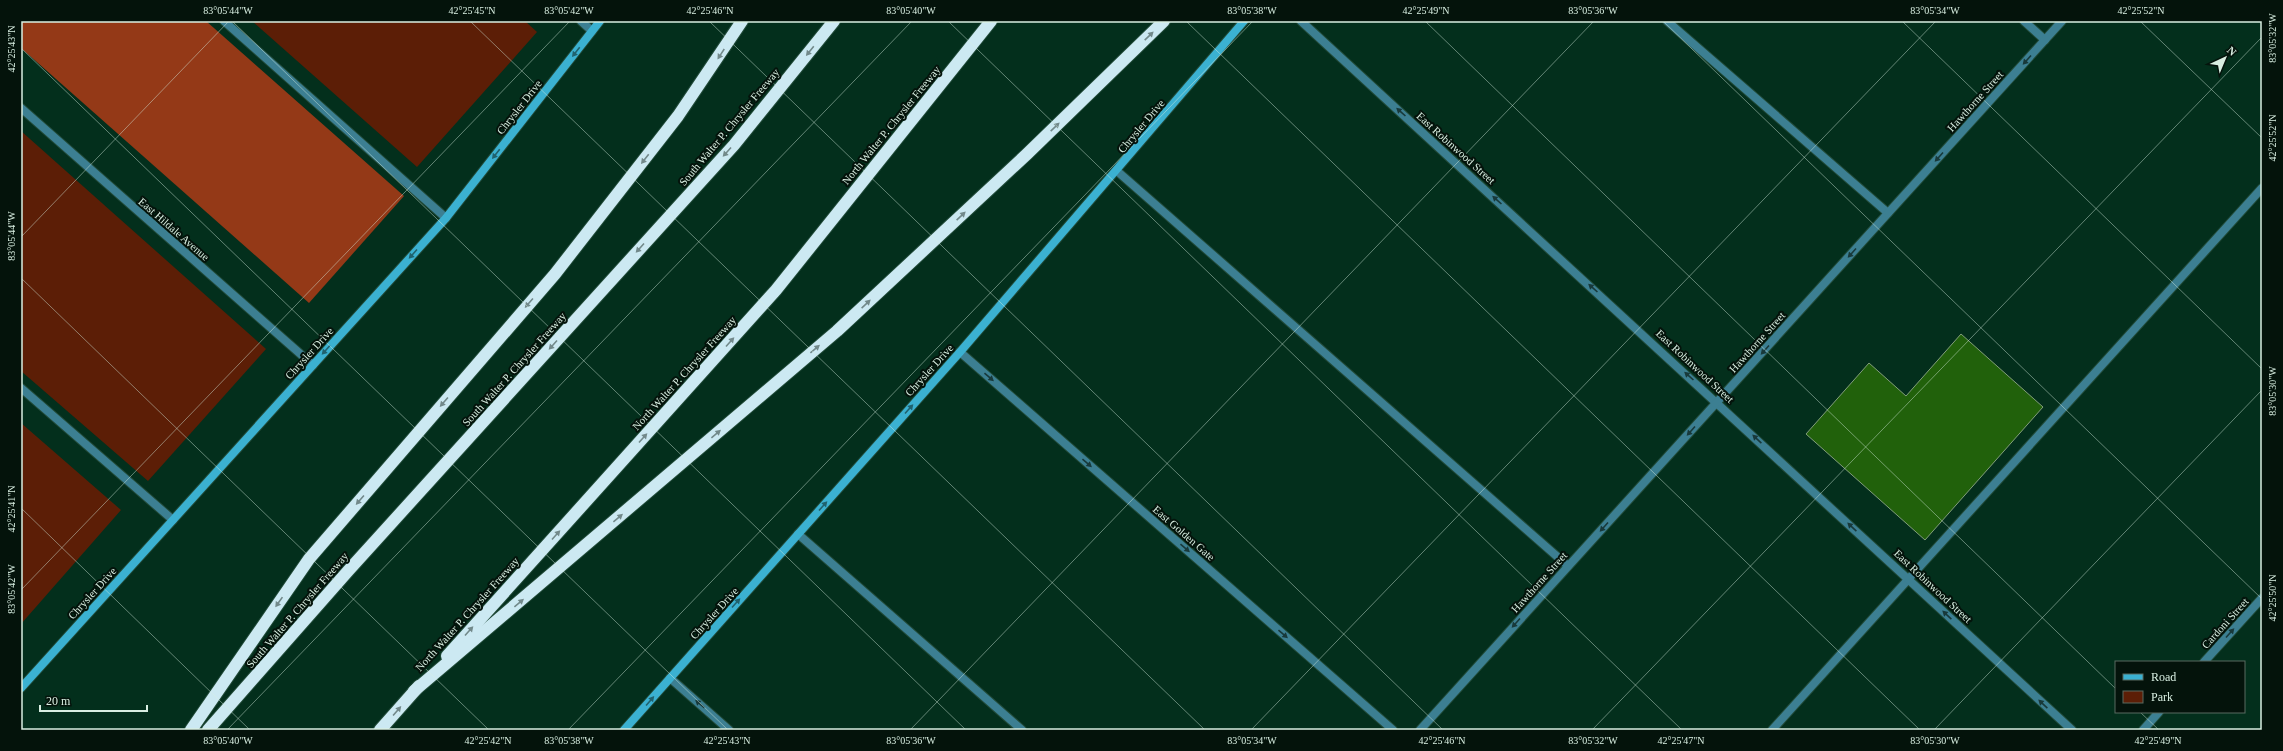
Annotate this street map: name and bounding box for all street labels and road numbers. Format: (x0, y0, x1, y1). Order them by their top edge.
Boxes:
street label: North Walter P. Chrysler Freeway (839, 63, 943, 187)
street label: South Walter P. Chrysler Freeway (677, 66, 782, 188)
street label: Hawthorne Street (1945, 68, 2005, 134)
street label: Chrysler Drive (494, 77, 544, 137)
street label: Chrysler Drive (1115, 97, 1167, 155)
street label: East Robinwood Street (1414, 110, 1498, 186)
street label: East Hildale Avenue (136, 195, 212, 263)
street label: South Walter P. Chrysler Freeway (460, 309, 569, 428)
street label: Hawthorne Street (1727, 309, 1787, 375)
street label: North Walter P. Chrysler Freeway (630, 313, 739, 432)
street label: Chrysler Drive (283, 324, 336, 381)
street label: East Robinwood Street (1654, 327, 1736, 405)
street label: Chrysler Drive (903, 341, 956, 398)
street label: East Golden Gate (1151, 503, 1217, 563)
street label: East Robinwood Street (1892, 547, 1974, 625)
street label: South Walter P. Chrysler Freeway (244, 549, 351, 670)
street label: Hawthorne Street (1509, 549, 1569, 615)
street label: North Walter P. Chrysler Freeway (413, 554, 522, 673)
street label: Chrysler Drive (66, 564, 119, 621)
street label: Chrysler Drive (688, 584, 741, 641)
street label: Cardoni Street (2199, 595, 2251, 651)

